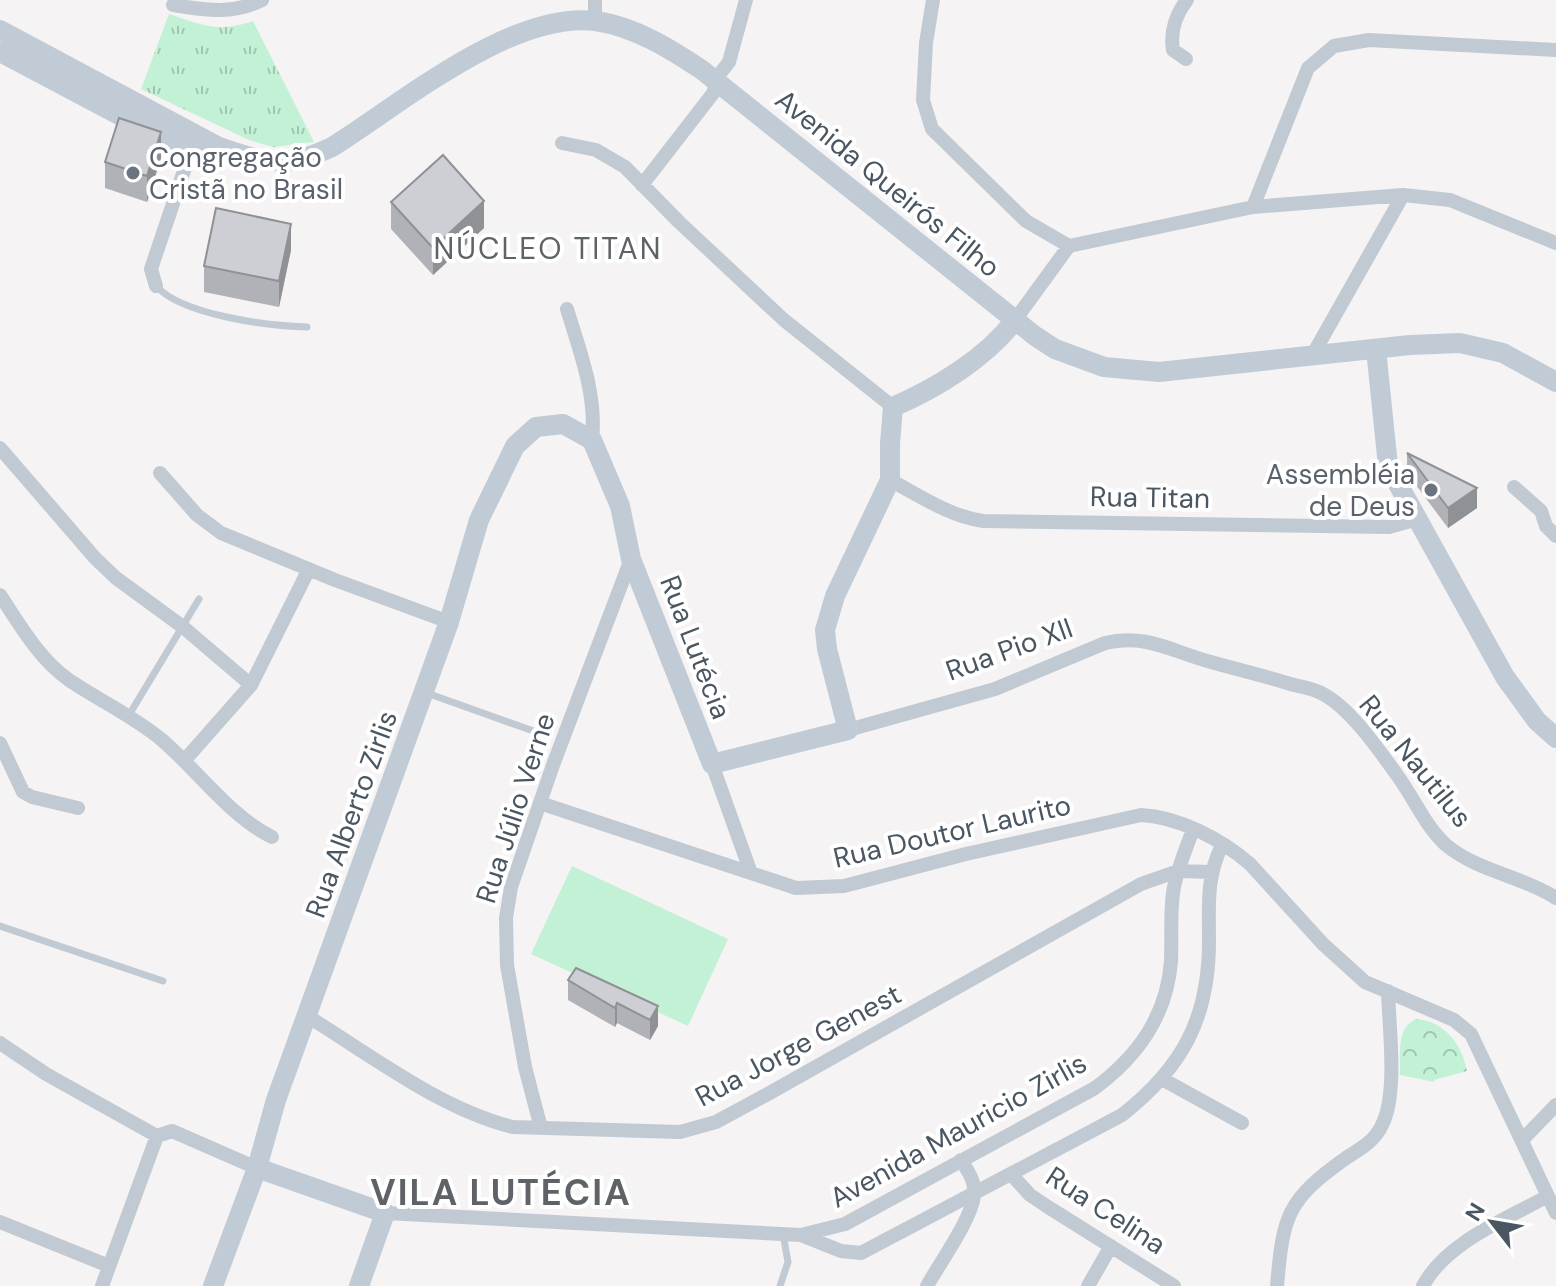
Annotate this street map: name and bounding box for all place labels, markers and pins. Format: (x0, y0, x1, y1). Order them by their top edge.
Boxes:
place label: Congregação Cristã no Brasil (149, 139, 343, 208)
marker: Congregação Cristã no Brasil (124, 164, 142, 182)
place label: Assembléia de Deus (1266, 456, 1415, 525)
marker: Assembléia de Deus (1422, 481, 1440, 499)

